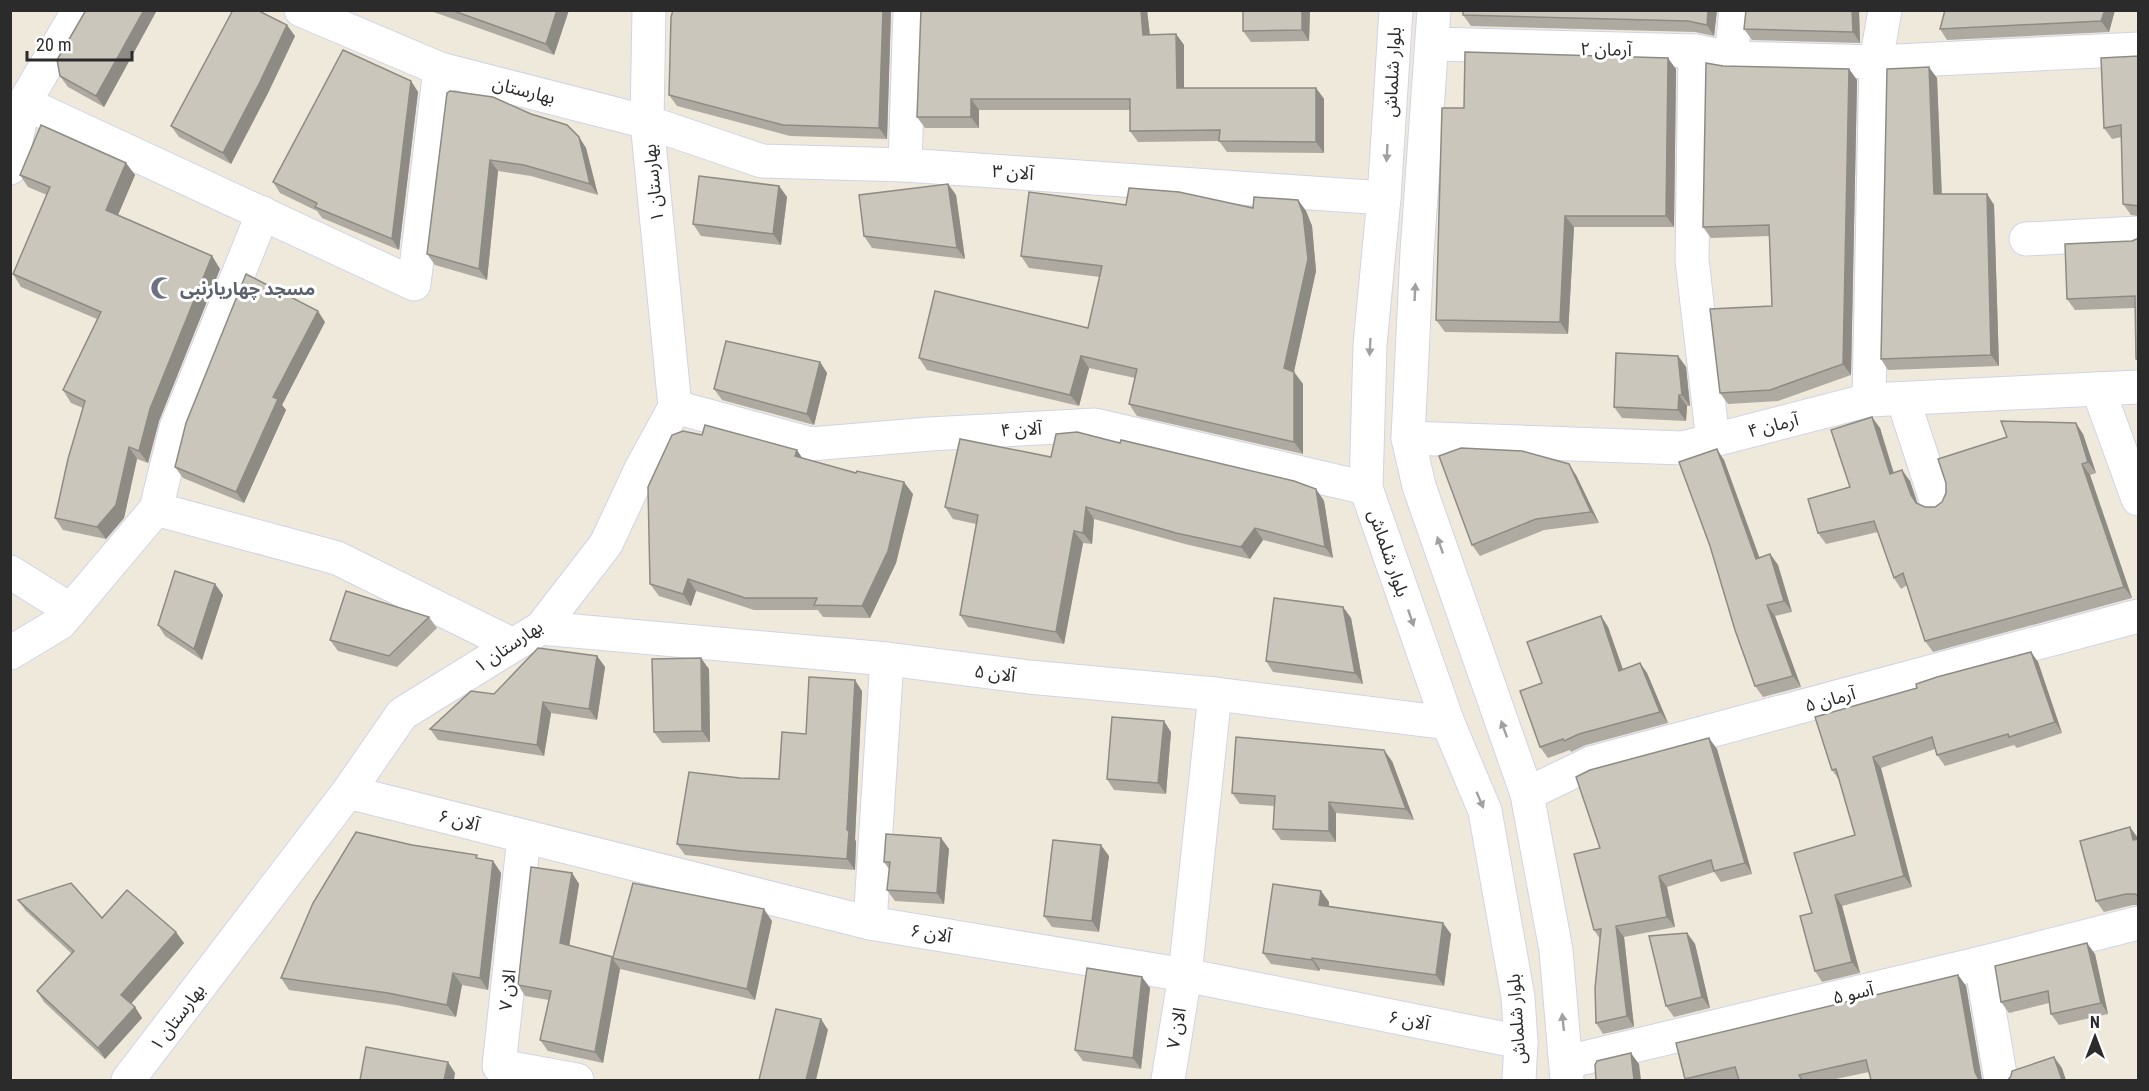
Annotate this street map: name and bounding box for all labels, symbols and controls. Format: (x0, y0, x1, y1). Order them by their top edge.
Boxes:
scale bar (27, 24, 132, 62)
street label: بلوار شلماش (1379, 26, 1406, 118)
text: 20 m (36, 34, 71, 55)
street label: آرمان ۲ (1580, 38, 1633, 61)
street label: بهارستان (490, 72, 557, 109)
street label: بهارستان ۱ (638, 143, 669, 223)
one-way arrow (1383, 143, 1392, 162)
street label: آلان ۳ (992, 160, 1035, 185)
mosque icon: مسجد چهاریارنبی (149, 275, 175, 301)
place label: مسجد چهاریارنبی (180, 278, 315, 300)
one-way arrow (1411, 282, 1420, 301)
one-way arrow (1365, 337, 1375, 356)
street label: آرمان ۴ (1745, 408, 1802, 442)
street label: آلان ۴ (1000, 417, 1043, 442)
street label: بلوار شلماش (1363, 507, 1414, 600)
one-way arrow (1434, 536, 1444, 554)
one-way arrow (1407, 609, 1417, 627)
street label: بهارستان ۱ (470, 615, 547, 677)
street label: آلان ۵ (973, 660, 1018, 687)
street label: آرمان ۵ (1802, 682, 1859, 717)
one-way arrow (1498, 720, 1508, 738)
one-way arrow (1476, 792, 1485, 809)
street label: آلان ۶ (436, 805, 482, 836)
street label: آلان ۶ (909, 919, 954, 948)
street label: الان ۷ (494, 968, 521, 1012)
street label: بلوار شلماش (1502, 973, 1531, 1065)
street label: آسو ۵ (1831, 978, 1876, 1009)
street label: بهارستان ۱ (145, 979, 210, 1055)
street label: الان ۷ (1162, 1006, 1191, 1050)
street label: آلان ۶ (1386, 1006, 1432, 1035)
north arrow (2065, 1007, 2125, 1067)
one-way arrow (1558, 1013, 1568, 1032)
text: N (2090, 1013, 2100, 1032)

